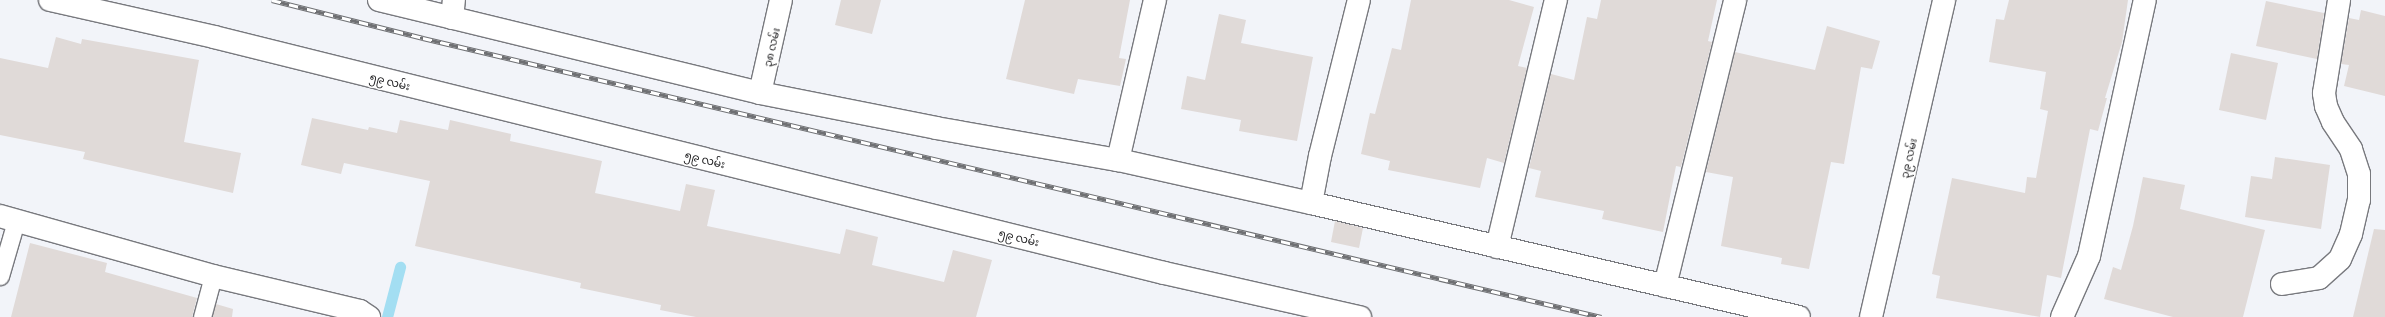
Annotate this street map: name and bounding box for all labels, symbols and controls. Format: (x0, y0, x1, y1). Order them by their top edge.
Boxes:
street label: ၃၈ လမ်း (760, 26, 782, 68)
street label: ၅၉ လမ်း (368, 70, 412, 92)
street label: ၃၉ လမ်း (1897, 137, 1919, 179)
street label: ၅၉ လမ်း (683, 148, 727, 170)
street label: ၅၉ လမ်း (997, 226, 1041, 248)

